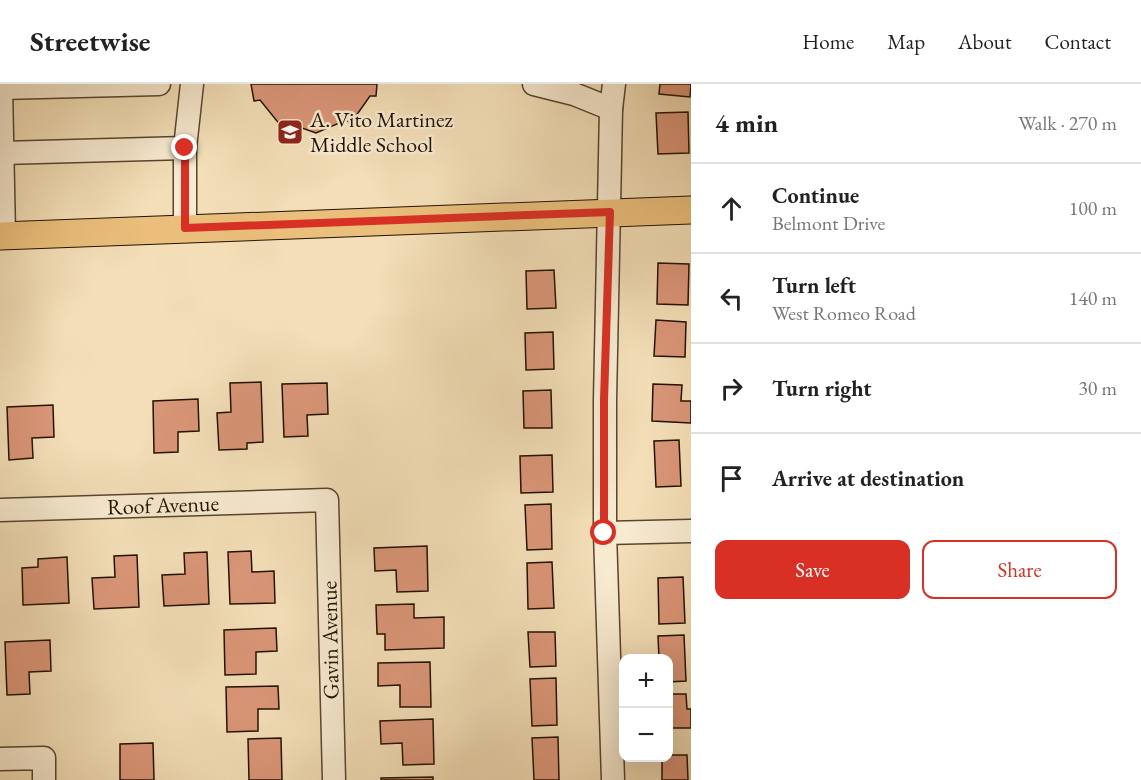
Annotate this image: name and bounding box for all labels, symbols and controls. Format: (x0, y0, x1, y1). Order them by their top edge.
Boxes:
text: Streetwise (30, 23, 150, 59)
text: Home (802, 28, 854, 55)
text: Map (887, 28, 925, 55)
text: About (958, 28, 1011, 55)
text: Contact (1044, 28, 1111, 55)
place label: A. Vito Martinez Middle School (309, 105, 454, 159)
text: 4 min (715, 106, 778, 140)
text: Walk · 270 m (1018, 110, 1117, 136)
school or university icon: A. Vito Martinez Middle School (275, 117, 305, 147)
route end (171, 134, 197, 160)
text: Continue (772, 181, 859, 210)
icon: ahead (715, 192, 748, 225)
text: 100 m (1069, 195, 1117, 221)
text: Belmont Drive (772, 210, 885, 236)
text: Turn left (772, 271, 856, 300)
icon: left (715, 282, 748, 315)
text: 140 m (1069, 285, 1117, 311)
text: West Romeo Road (772, 300, 916, 326)
icon: right (715, 372, 748, 405)
text: Turn right (772, 374, 871, 403)
text: 30 m (1078, 375, 1117, 401)
icon: arrive (715, 462, 748, 495)
text: Arrive at destination (772, 464, 964, 493)
street label: Roof Avenue (107, 489, 220, 521)
route start (590, 519, 616, 545)
button: Save (715, 540, 910, 599)
button: Share (922, 540, 1117, 599)
street label: Gavin Avenue (314, 580, 346, 700)
map controls (619, 654, 673, 762)
button: + (619, 654, 673, 708)
button: − (619, 708, 673, 762)

